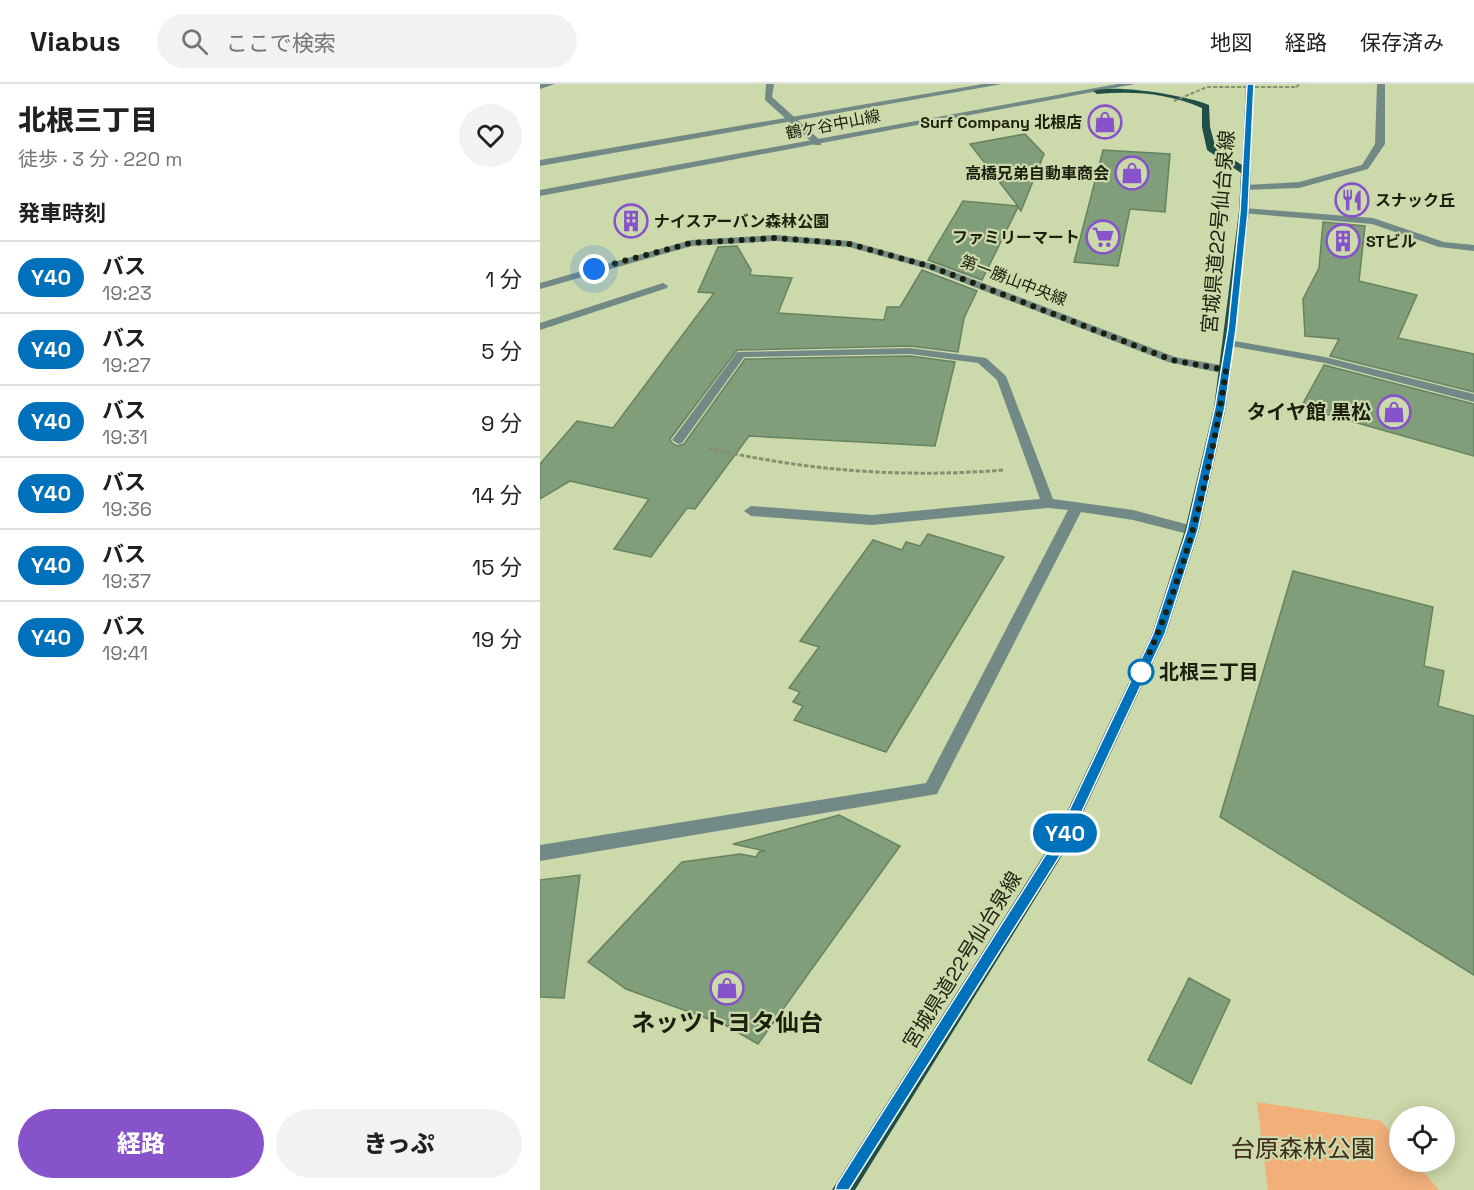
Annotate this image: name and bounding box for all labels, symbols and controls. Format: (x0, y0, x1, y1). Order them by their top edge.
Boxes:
search box (157, 14, 577, 68)
text: Viabus (30, 23, 121, 59)
icon: search (178, 25, 211, 58)
text: ここで検索 (226, 29, 336, 57)
text: 地図 (1210, 29, 1252, 56)
text: 経路 (1285, 29, 1327, 56)
text: 保存済み (1360, 29, 1444, 56)
text: 北根三丁目 (18, 102, 158, 138)
button: heart (459, 104, 522, 167)
shop icon: Surf Company 北根店 (1087, 104, 1123, 140)
street label: 鶴ケ谷中山線 (784, 105, 882, 144)
place label: Surf Company 北根店 (920, 112, 1082, 133)
street label: 宮城県道22号仙台泉線 (1196, 129, 1240, 335)
text: 徒歩 · 3 分 · 220 m (18, 146, 183, 172)
shop icon: 高橋兄弟自動車商会 (1114, 155, 1150, 191)
place label: 高橋兄弟自動車商会 (965, 163, 1109, 184)
restaurant icon: スナック丘 (1334, 182, 1370, 218)
place label: スナック丘 (1375, 190, 1455, 211)
text: 発車時刻 (18, 199, 106, 227)
building icon: ナイスアーバン森林公園 (613, 203, 649, 239)
place label: ナイスアーバン森林公園 (654, 211, 829, 232)
supermarket icon: ファミリーマート (1085, 219, 1121, 255)
building icon: STビル (1325, 223, 1361, 259)
place label: ファミリーマート (952, 227, 1080, 248)
place label: STビル (1366, 231, 1417, 252)
street label: 第一勝山中央線 (958, 251, 1070, 310)
text: バス (102, 252, 146, 280)
your location (579, 254, 609, 284)
text: Y40 (31, 264, 71, 291)
text: 1 分 (485, 265, 522, 293)
text: 19:23 (102, 280, 152, 306)
text: バス (102, 324, 146, 352)
text: Y40 (31, 336, 71, 363)
text: 5 分 (481, 337, 522, 365)
text: 19:27 (102, 352, 151, 378)
shop icon: タイヤ館 黒松 (1376, 394, 1412, 430)
text: バス (102, 396, 146, 424)
place label: タイヤ館 黒松 (1247, 399, 1371, 425)
text: Y40 (31, 408, 71, 435)
text: 9 分 (481, 409, 522, 437)
text: 19:31 (102, 424, 148, 450)
text: バス (102, 468, 146, 496)
text: Y40 (31, 480, 71, 507)
text: 14 分 (471, 481, 522, 509)
text: 19:36 (102, 496, 152, 522)
text: バス (102, 540, 146, 568)
text: Y40 (31, 552, 71, 579)
text: 15 分 (472, 553, 522, 581)
text: 19:37 (102, 568, 151, 594)
text: バス (102, 612, 146, 640)
text: Y40 (31, 624, 71, 651)
text: 19 分 (472, 625, 522, 653)
text: 19:41 (102, 640, 148, 666)
marker: 北根三丁目 (1128, 659, 1154, 685)
place label: 北根三丁目 (1159, 659, 1259, 685)
line badge: Y40 (1030, 814, 1100, 852)
text: Y40 (1045, 820, 1085, 847)
street label: 宮城県道22号仙台泉線 (897, 867, 1027, 1053)
shop icon: ネッツトヨタ仙台 (709, 970, 745, 1006)
place label: ネッツトヨタ仙台 (631, 1007, 823, 1038)
map controls (1389, 1106, 1455, 1172)
button: locate (1389, 1106, 1455, 1172)
button: 経路 (18, 1109, 264, 1178)
button: きっぷ (276, 1109, 522, 1178)
park label: 台原森林公園 (1231, 1133, 1375, 1164)

